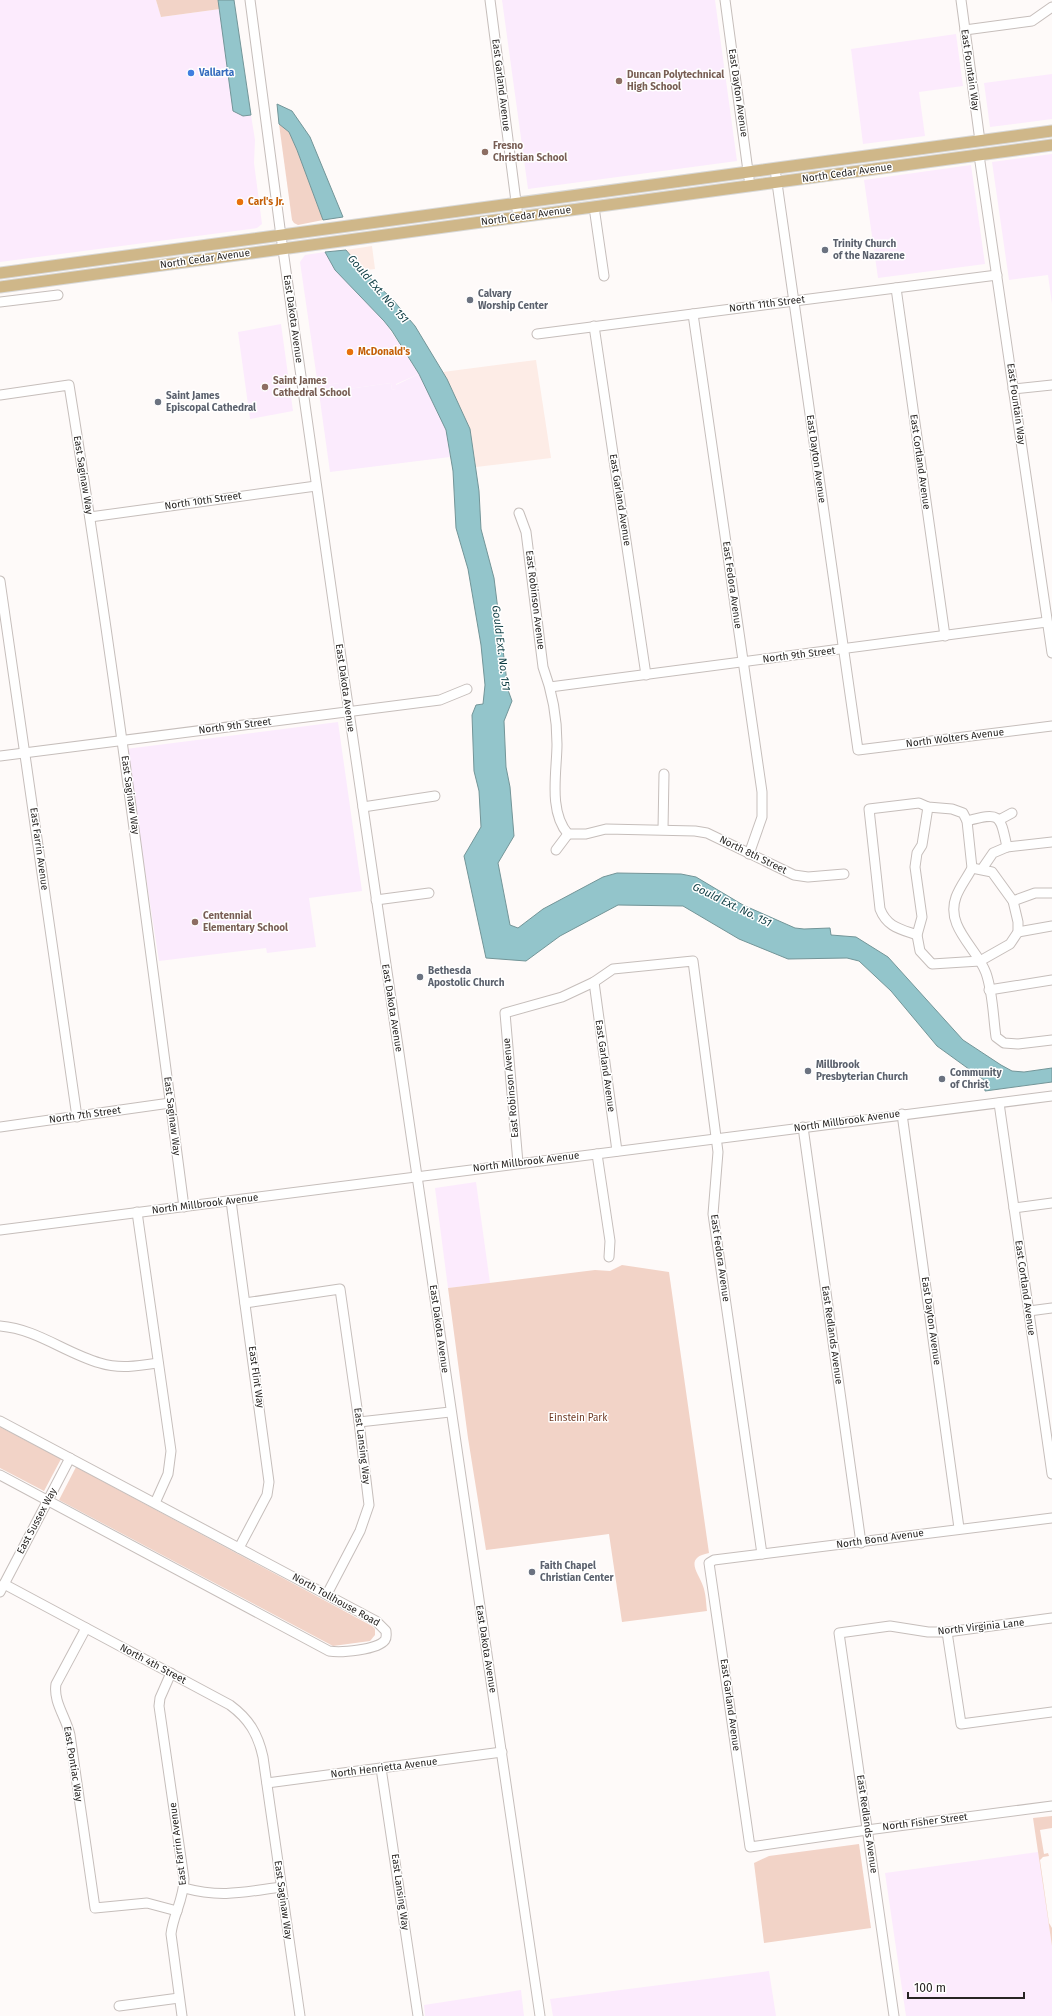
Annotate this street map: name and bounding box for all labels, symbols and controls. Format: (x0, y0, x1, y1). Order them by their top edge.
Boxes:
street label: East Fountain Way (958, 29, 982, 112)
street label: East Garland Avenue (489, 38, 513, 132)
street label: East Dayton Avenue (726, 48, 750, 138)
place label: Vallarta (198, 67, 235, 79)
marker: Vallarta (186, 68, 196, 78)
place label: Duncan Polytechnical High School (627, 69, 724, 93)
marker: Duncan Polytechnical High School (614, 76, 624, 86)
place label: Fresno Christian School (493, 140, 567, 164)
marker: Fresno Christian School (480, 147, 490, 157)
street label: North Cedar Avenue (801, 161, 893, 185)
place label: Carl's Jr. (248, 196, 285, 208)
marker: Carl's Jr. (235, 197, 245, 207)
street label: North Cedar Avenue (480, 204, 572, 228)
place label: Trinity Church of the Nazarene (833, 238, 905, 262)
marker: Trinity Church of the Nazarene (820, 245, 830, 255)
street label: North Cedar Avenue (159, 247, 251, 271)
water label: Gould Ext. No. 151 (345, 252, 411, 326)
street label: East Dakota Avenue (281, 274, 305, 364)
place label: Calvary Worship Center (478, 288, 549, 312)
street label: North 11th Street (728, 293, 806, 315)
marker: Calvary Worship Center (465, 295, 475, 305)
place label: McDonald's (358, 346, 410, 358)
marker: McDonald's (345, 347, 355, 357)
street label: East Fountain Way (1004, 363, 1028, 446)
place label: Saint James Cathedral School (273, 375, 351, 399)
marker: Saint James Cathedral School (260, 382, 270, 392)
place label: Saint James Episcopal Cathedral (166, 390, 256, 414)
marker: Saint James Episcopal Cathedral (153, 397, 163, 407)
street label: East Dayton Avenue (804, 414, 828, 504)
street label: East Cortland Avenue (907, 414, 933, 510)
street label: East Saginaw Way (71, 435, 95, 515)
street label: East Garland Avenue (607, 453, 633, 547)
street label: North 10th Street (164, 490, 243, 512)
street label: East Fedora Avenue (720, 541, 744, 629)
street label: East Robinson Avenue (523, 550, 547, 650)
water label: Gould Ext. No. 151 (489, 605, 513, 692)
street label: East Dakota Avenue (333, 643, 357, 733)
street label: North 9th Street (762, 645, 836, 665)
street label: North 9th Street (198, 716, 272, 736)
street label: North Wolters Avenue (905, 726, 1005, 750)
street label: East Saginaw Way (119, 755, 141, 835)
street label: East Farrin Avenue (27, 807, 51, 891)
street label: North 8th Street (717, 834, 789, 877)
water label: Gould Ext. No. 151 (691, 880, 774, 930)
place label: Centennial Elementary School (203, 910, 288, 934)
marker: Centennial Elementary School (190, 917, 200, 927)
street label: East Dakota Avenue (379, 963, 405, 1053)
place label: Bethesda Apostolic Church (427, 965, 505, 989)
marker: Bethesda Apostolic Church (415, 972, 425, 982)
street label: East Garland Avenue (593, 1019, 617, 1113)
street label: East Robinson Avenue (501, 1038, 521, 1138)
place label: Millbrook Presbyterian Church (816, 1059, 908, 1083)
marker: Millbrook Presbyterian Church (803, 1066, 813, 1076)
place label: Community of Christ (950, 1067, 1002, 1091)
marker: Community of Christ (937, 1074, 947, 1084)
street label: East Saginaw Way (161, 1076, 183, 1156)
street label: North 7th Street (48, 1104, 122, 1126)
street label: North Millbrook Avenue (793, 1108, 901, 1134)
street label: North Millbrook Avenue (472, 1150, 580, 1174)
street label: North Millbrook Avenue (151, 1192, 259, 1216)
street label: East Fedora Avenue (708, 1214, 732, 1302)
street label: East Cortland Avenue (1012, 1240, 1038, 1336)
street label: East Dayton Avenue (919, 1276, 943, 1366)
street label: East Dakota Avenue (427, 1284, 451, 1374)
street label: East Redlands Avenue (819, 1285, 845, 1385)
street label: East Flint Way (246, 1345, 266, 1409)
street label: East Lansing Way (351, 1407, 373, 1485)
park label: Einstein Park (549, 1412, 608, 1424)
street label: East Sussex Way (15, 1486, 59, 1556)
street label: North Bond Avenue (835, 1527, 925, 1551)
place label: Faith Chapel Christian Center (540, 1560, 614, 1584)
marker: Faith Chapel Christian Center (527, 1567, 537, 1577)
street label: North Tollhouse Road (290, 1571, 382, 1629)
street label: East Dakota Avenue (473, 1604, 499, 1694)
street label: North Virginia Lane (937, 1616, 1025, 1638)
street label: North 4th Street (118, 1642, 188, 1687)
street label: East Garland Avenue (718, 1658, 742, 1752)
street label: East Pontiac Way (61, 1725, 85, 1803)
street label: North Henrietta Avenue (330, 1756, 438, 1780)
street label: East Redlands Avenue (854, 1774, 880, 1874)
street label: East Farrin Avenue (167, 1802, 189, 1886)
street label: North Fisher Street (882, 1811, 969, 1833)
street label: East Lansing Way (389, 1853, 411, 1931)
street label: East Saginaw Way (272, 1860, 294, 1940)
scale bar (908, 1974, 1024, 2000)
text: 100 m (914, 1981, 946, 1995)

